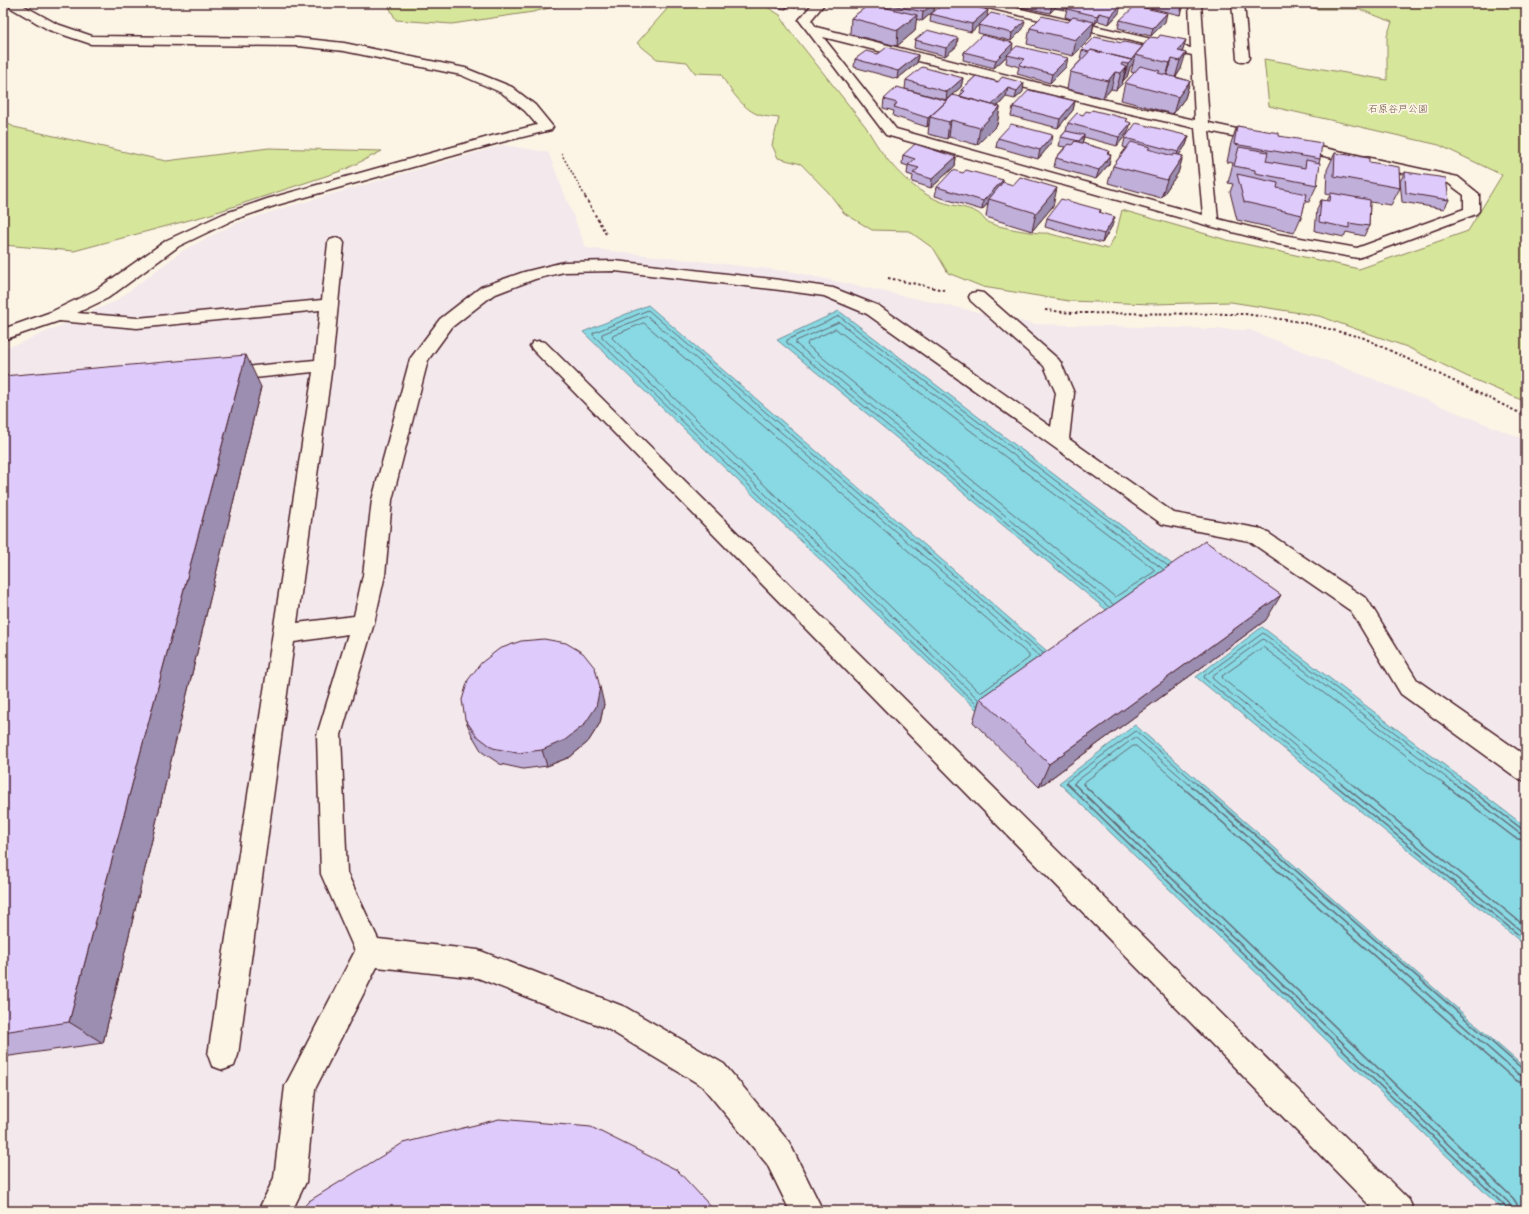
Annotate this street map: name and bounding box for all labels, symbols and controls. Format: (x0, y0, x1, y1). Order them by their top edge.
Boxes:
park label: 石原谷戸公園 (1368, 103, 1428, 115)

